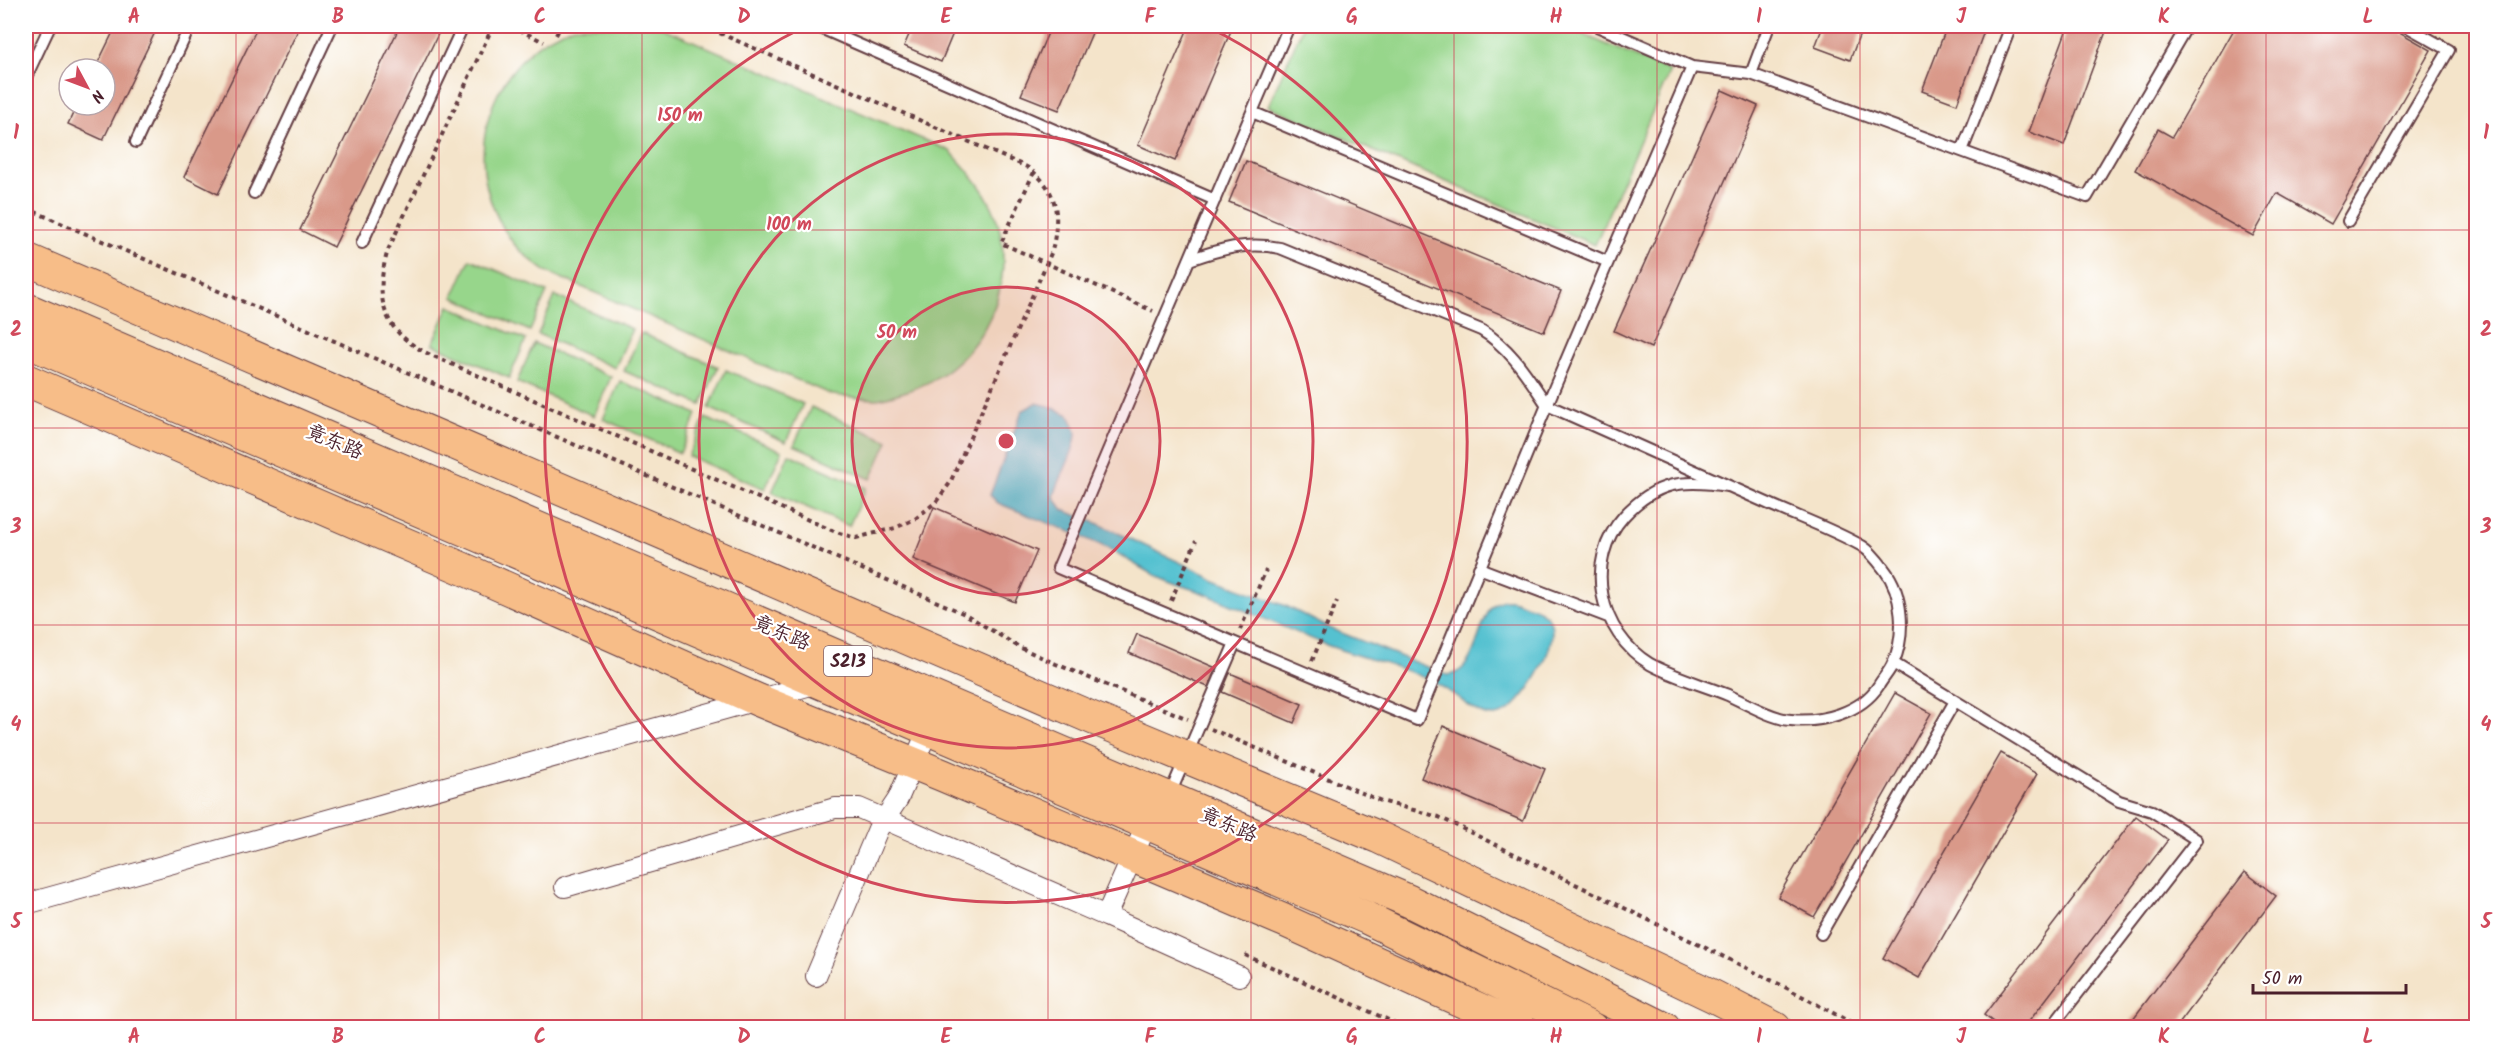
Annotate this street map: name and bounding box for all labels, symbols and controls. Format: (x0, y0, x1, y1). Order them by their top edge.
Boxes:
text: A (128, 2, 140, 34)
text: B (332, 2, 344, 34)
text: C (534, 2, 546, 34)
text: D (737, 2, 751, 34)
text: E (940, 2, 952, 34)
text: F (1145, 2, 1157, 34)
text: G (1346, 2, 1358, 34)
text: H (1549, 2, 1563, 34)
text: I (1756, 2, 1762, 34)
text: J (1956, 2, 1967, 34)
text: K (2158, 2, 2170, 34)
text: L (2363, 2, 2373, 34)
north arrow (57, 57, 117, 117)
text: N (84, 84, 110, 108)
text: 150 m (657, 102, 703, 131)
text: 1 (13, 118, 19, 150)
text: 1 (2483, 118, 2489, 150)
text: 100 m (766, 211, 812, 240)
text: 2 (10, 315, 22, 347)
text: 2 (2480, 315, 2492, 347)
text: 50 m (876, 319, 917, 348)
street label: 竟东路 (300, 416, 369, 470)
centre of rings (996, 431, 1016, 451)
text: 3 (10, 512, 22, 544)
text: 3 (2480, 512, 2492, 544)
street label: 竟东路 (747, 607, 816, 661)
road number: S213 (824, 646, 872, 676)
text: 4 (11, 710, 22, 742)
text: 4 (2481, 710, 2492, 742)
street label: 竟东路 (1194, 799, 1263, 853)
text: 5 (10, 907, 23, 939)
text: 5 (2480, 907, 2493, 939)
scale bar (2253, 957, 2406, 995)
text: 50 m (2262, 965, 2302, 994)
text: A (128, 1022, 140, 1053)
text: B (332, 1022, 344, 1053)
text: C (534, 1022, 546, 1053)
text: D (737, 1022, 751, 1053)
text: E (940, 1022, 952, 1053)
text: F (1145, 1022, 1157, 1053)
text: G (1346, 1022, 1358, 1053)
text: H (1549, 1022, 1563, 1053)
text: I (1756, 1022, 1762, 1053)
text: J (1956, 1022, 1967, 1053)
text: K (2158, 1022, 2170, 1053)
text: L (2363, 1022, 2373, 1053)

